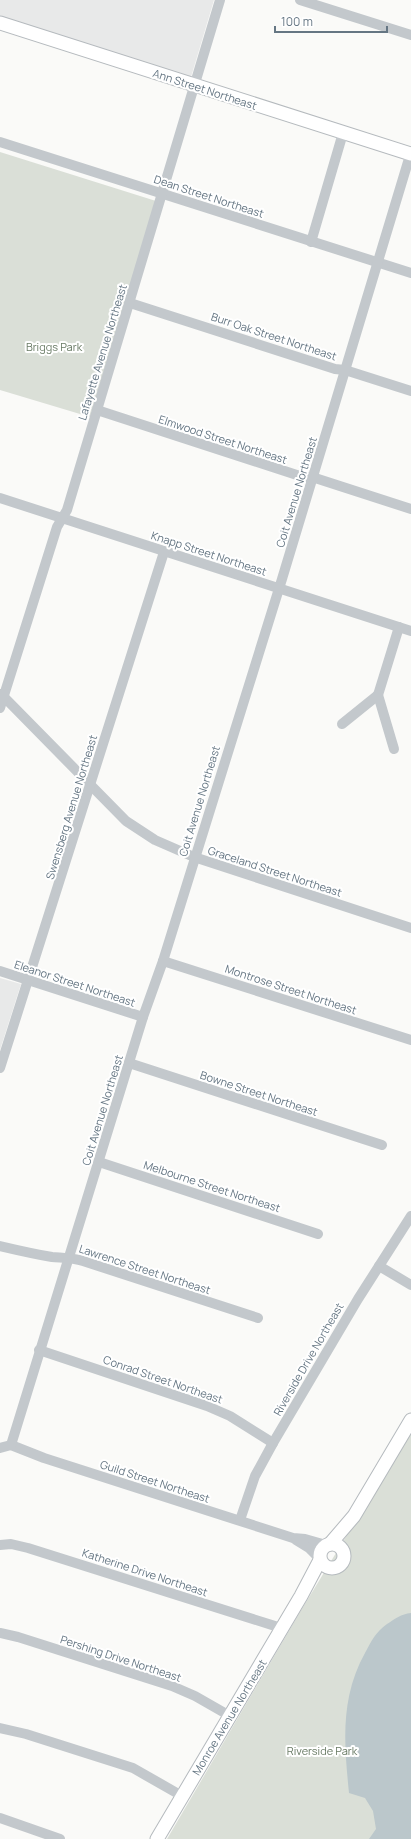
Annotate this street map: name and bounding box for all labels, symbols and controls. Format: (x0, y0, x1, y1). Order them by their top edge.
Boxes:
scale bar (275, 8, 387, 34)
text: 100 m (281, 13, 313, 30)
street label: Ann Street Northeast (151, 65, 259, 113)
street label: Dean Street Northeast (152, 171, 266, 221)
street label: Lafayette Avenue Northeast (74, 282, 130, 422)
street label: Burr Oak Street Northeast (209, 309, 339, 363)
park label: Briggs Park (26, 339, 83, 354)
street label: Elmwood Street Northeast (157, 411, 289, 467)
street label: Coit Avenue Northeast (272, 435, 320, 549)
street label: Knapp Street Northeast (149, 527, 269, 579)
street label: Swensberg Avenue Northeast (42, 733, 100, 881)
street label: Coit Avenue Northeast (175, 744, 223, 858)
street label: Graceland Street Northeast (206, 842, 344, 900)
street label: Eleanor Street Northeast (13, 956, 137, 1010)
street label: Montrose Street Northeast (223, 961, 359, 1017)
street label: Coit Avenue Northeast (78, 1053, 126, 1167)
street label: Bowne Street Northeast (198, 1067, 320, 1119)
street label: Melbourne Street Northeast (142, 1157, 282, 1215)
street label: Lawrence Street Northeast (77, 1241, 213, 1297)
street label: Riverside Drive Northeast (270, 1300, 346, 1418)
street label: Conrad Street Northeast (101, 1351, 225, 1407)
street label: Guild Street Northeast (98, 1456, 212, 1506)
street label: Katherine Drive Northeast (80, 1545, 210, 1599)
street label: Pershing Drive Northeast (59, 1631, 183, 1685)
street label: Monroe Avenue Northeast (188, 1656, 270, 1778)
park label: Riverside Park (287, 1743, 358, 1758)

